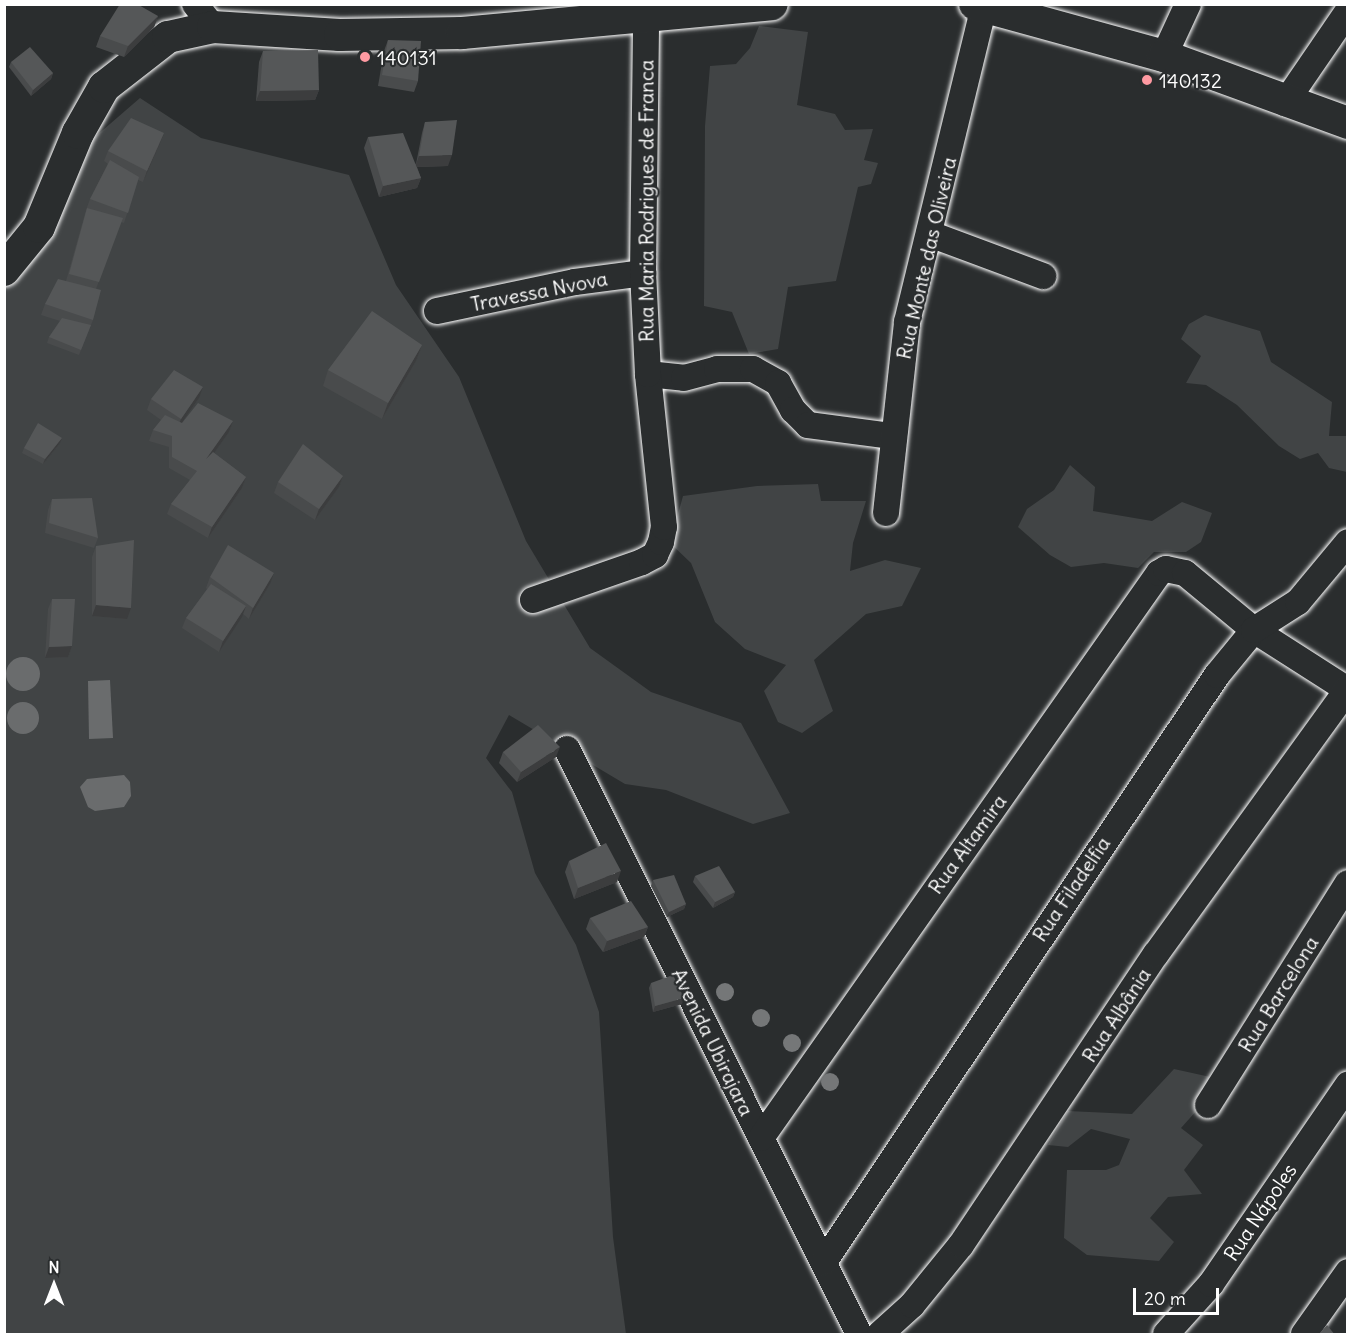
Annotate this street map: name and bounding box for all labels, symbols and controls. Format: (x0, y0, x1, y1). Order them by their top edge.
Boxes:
place label: 140131 (377, 45, 437, 69)
marker: 140131 (358, 50, 372, 64)
street label: Rua Maria Rodrigues de Franca (634, 60, 658, 342)
place label: 140132 (1159, 68, 1222, 92)
marker: 140132 (1140, 73, 1154, 87)
street label: Rua Monte das Oliveira (891, 154, 961, 362)
street label: Travessa Nvova (468, 266, 610, 316)
street label: Rua Altamira (923, 790, 1011, 898)
street label: Rua Filadelfia (1027, 832, 1115, 946)
street label: Rua Barcelona (1233, 932, 1323, 1056)
street label: Rua Albânia (1077, 963, 1155, 1067)
street label: Avenida Ubirajara (667, 964, 759, 1120)
street label: Rua Nápoles (1219, 1159, 1301, 1265)
north arrow (24, 1255, 84, 1315)
text: N (48, 1257, 60, 1277)
scale bar (1136, 1276, 1222, 1314)
text: 20 m (1144, 1287, 1186, 1310)

